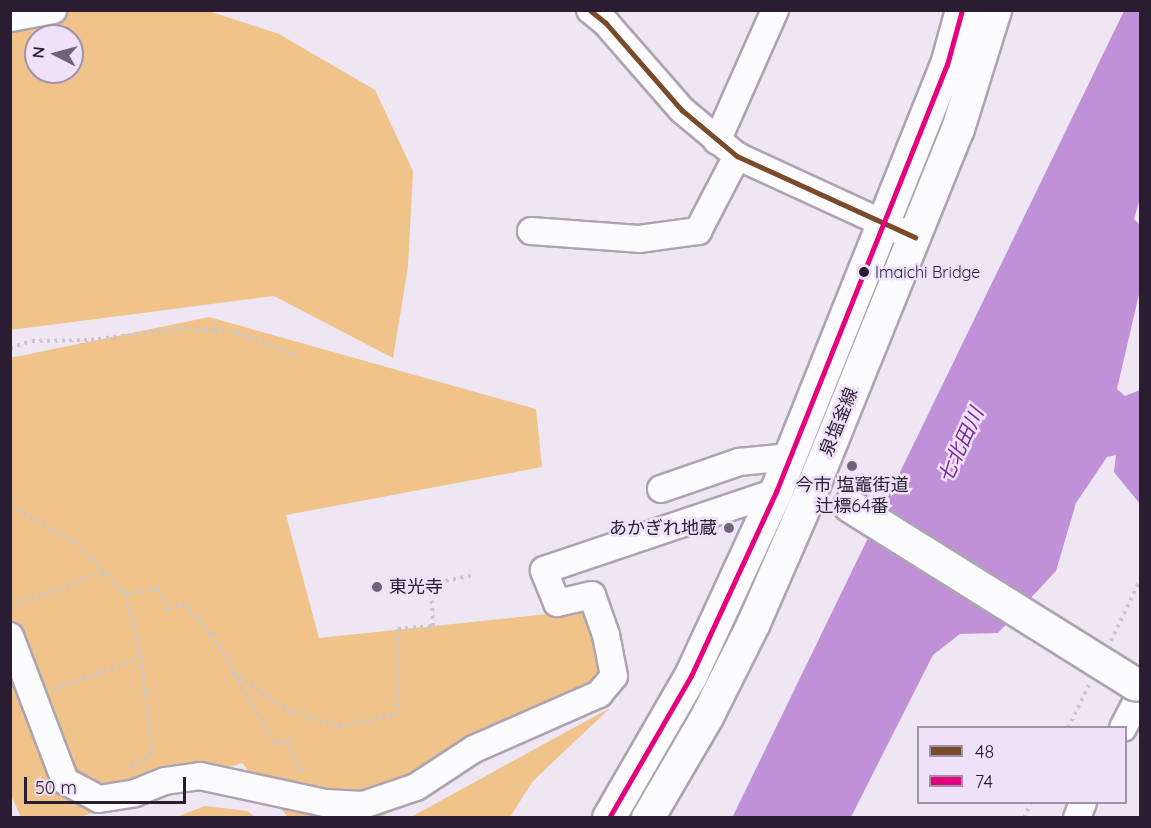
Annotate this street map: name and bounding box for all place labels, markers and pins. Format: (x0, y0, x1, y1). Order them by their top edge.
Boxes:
place label: Imaichi Bridge (875, 262, 980, 282)
marker: Imaichi Bridge (858, 266, 870, 278)
marker: 今市 塩竈街道 辻標64番 (845, 459, 859, 473)
place label: 今市 塩竈街道 辻標64番 (796, 475, 908, 518)
place label: あかぎれ地蔵 (609, 517, 717, 539)
marker: あかぎれ地蔵 (722, 521, 736, 535)
place label: 東光寺 (389, 576, 443, 598)
marker: 東光寺 (370, 580, 384, 594)

